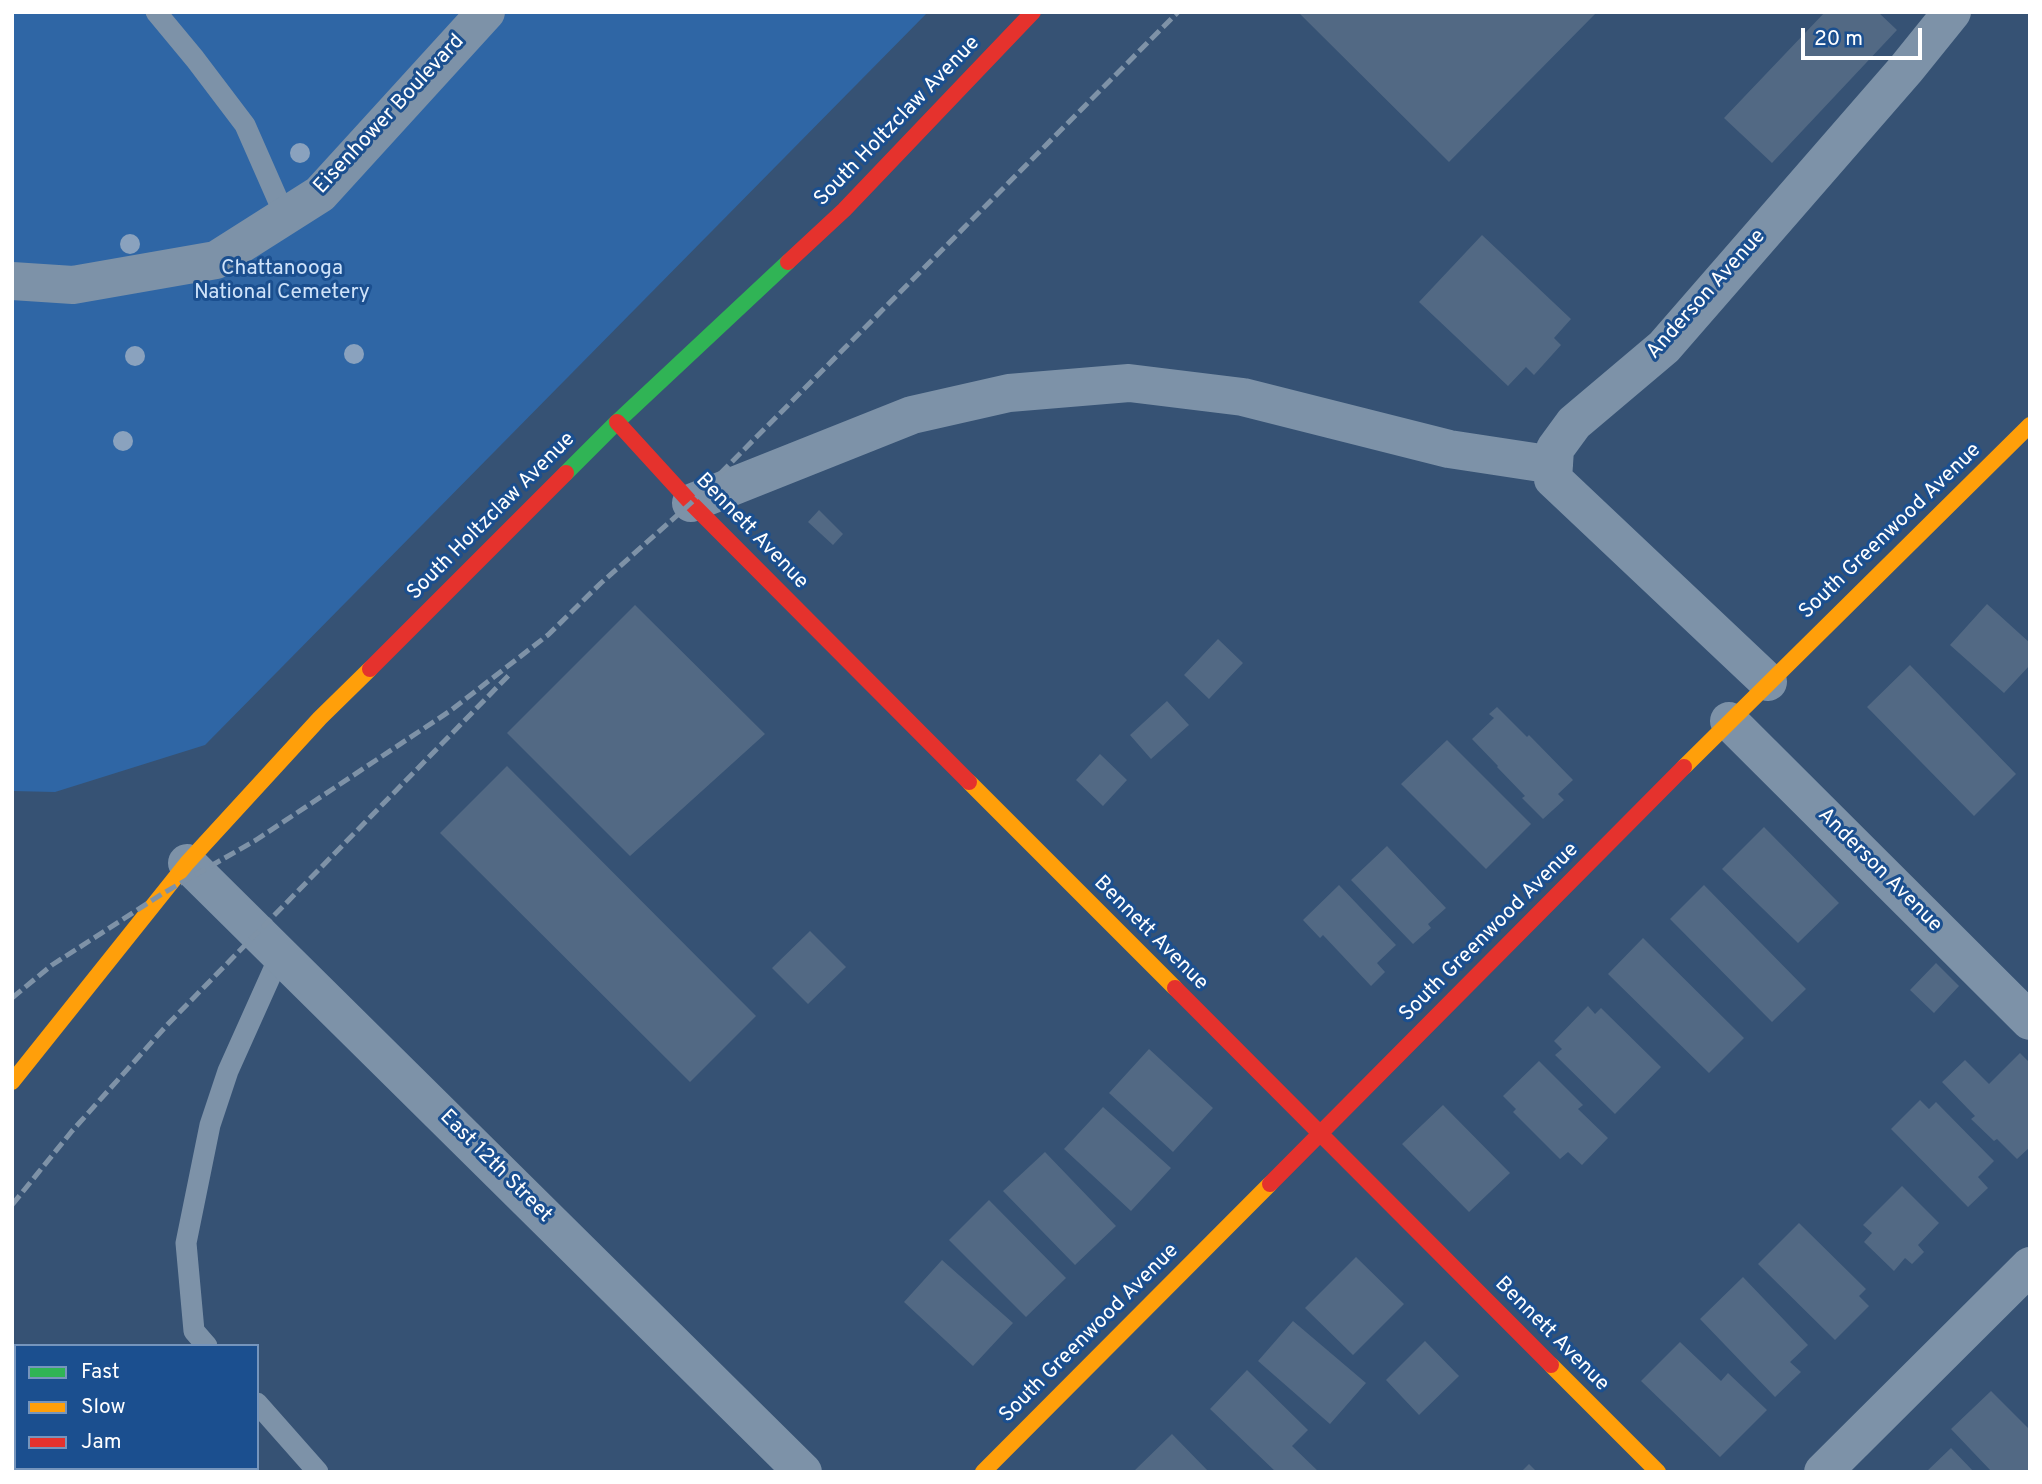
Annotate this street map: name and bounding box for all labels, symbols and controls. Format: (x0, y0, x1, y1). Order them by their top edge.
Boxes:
scale bar (1804, 14, 1925, 58)
text: 20 m (1814, 26, 1863, 53)
street label: Eisenhower Boulevard (310, 30, 470, 200)
street label: South Holtzclaw Avenue (810, 32, 986, 212)
street label: Anderson Avenue (1642, 225, 1772, 365)
park label: Chattanooga National Cemetery (194, 257, 370, 307)
street label: South Holtzclaw Avenue (403, 428, 581, 606)
street label: South Greenwood Avenue (1795, 439, 1987, 625)
street label: Bennett Avenue (689, 469, 813, 595)
street label: Anderson Avenue (1811, 803, 1947, 939)
street label: South Greenwood Avenue (1395, 838, 1585, 1028)
street label: Bennett Avenue (1088, 872, 1212, 996)
street label: East 12th Street (433, 1105, 557, 1229)
street label: South Greenwood Avenue (995, 1239, 1185, 1429)
street label: Bennett Avenue (1489, 1273, 1613, 1397)
legend (14, 1344, 259, 1470)
text: Fast (81, 1359, 120, 1386)
text: Slow (81, 1394, 126, 1421)
text: Jam (81, 1429, 122, 1456)

